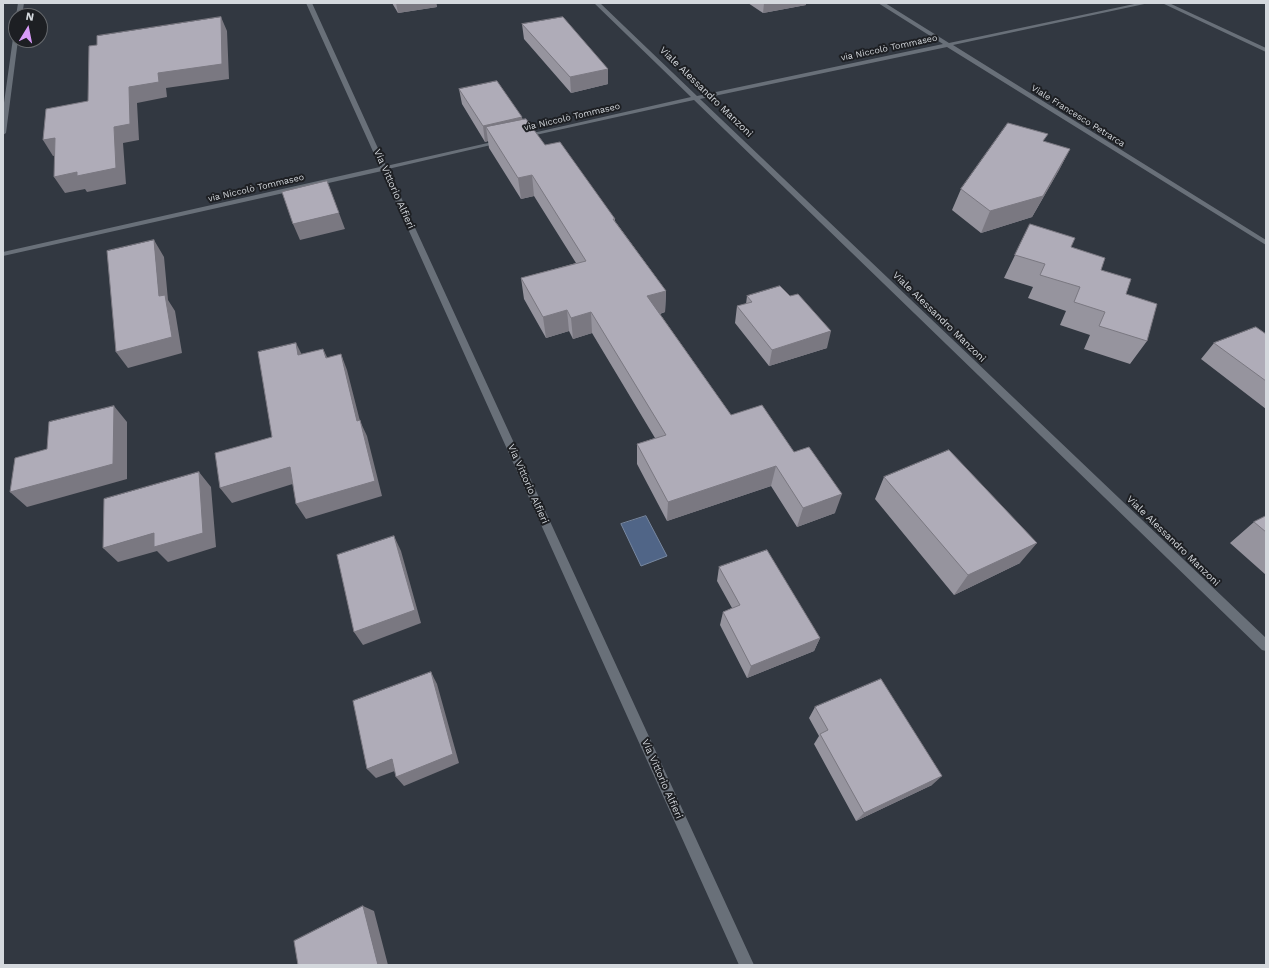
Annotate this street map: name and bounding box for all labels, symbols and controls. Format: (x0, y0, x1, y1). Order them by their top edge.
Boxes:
north arrow (8, 8, 48, 48)
text: N (25, 10, 35, 24)
street label: via Niccolò Tommaseo (840, 32, 938, 64)
street label: Viale Alessandro Manzoni (657, 44, 755, 140)
street label: Viale Francesco Petrarca (1029, 83, 1127, 149)
street label: via Niccolò Tommaseo (523, 101, 621, 133)
street label: Via Vittorio Alfieri (371, 147, 417, 231)
street label: via Niccolò Tommaseo (207, 172, 305, 204)
street label: Viale Alessandro Manzoni (890, 269, 988, 365)
street label: Via Vittorio Alfieri (505, 442, 551, 526)
street label: Viale Alessandro Manzoni (1124, 493, 1222, 589)
street label: Via Vittorio Alfieri (639, 737, 685, 821)

